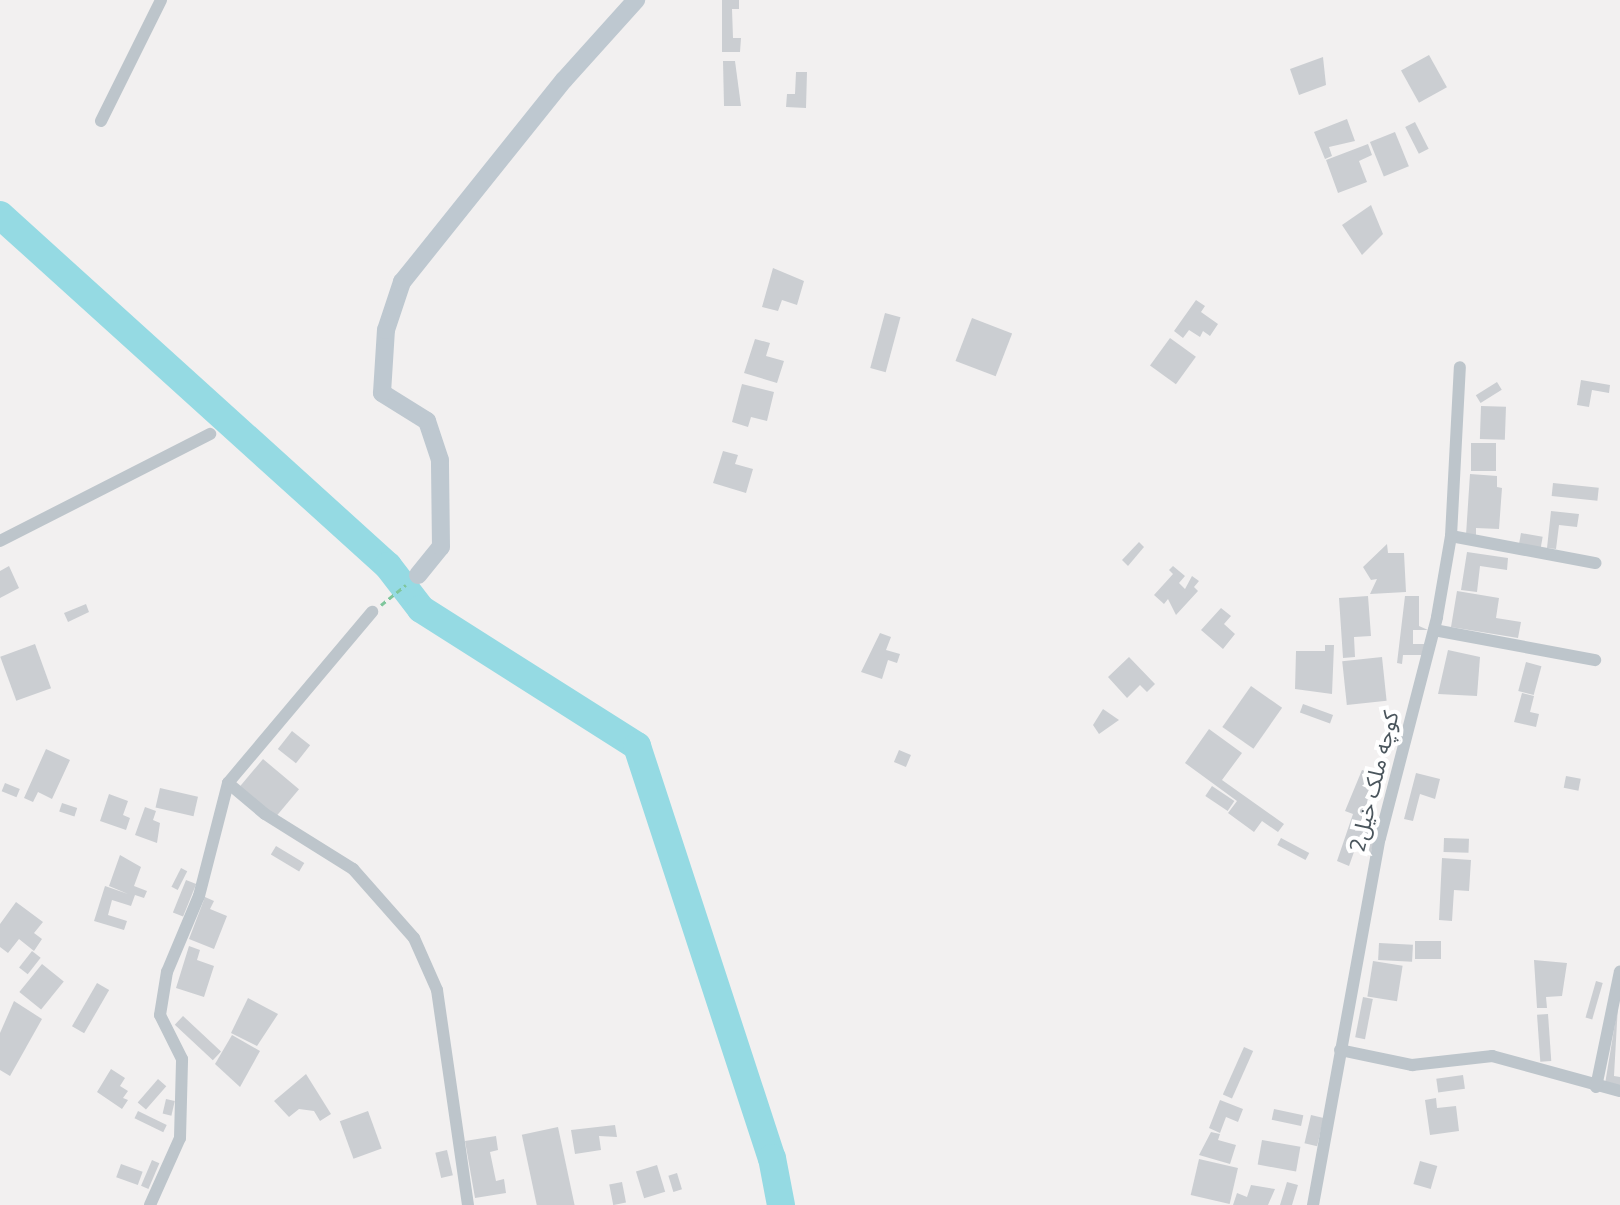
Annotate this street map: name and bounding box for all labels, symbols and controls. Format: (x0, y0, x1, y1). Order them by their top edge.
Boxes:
street label: کوچه ملک خیل2 (1345, 709, 1405, 855)

